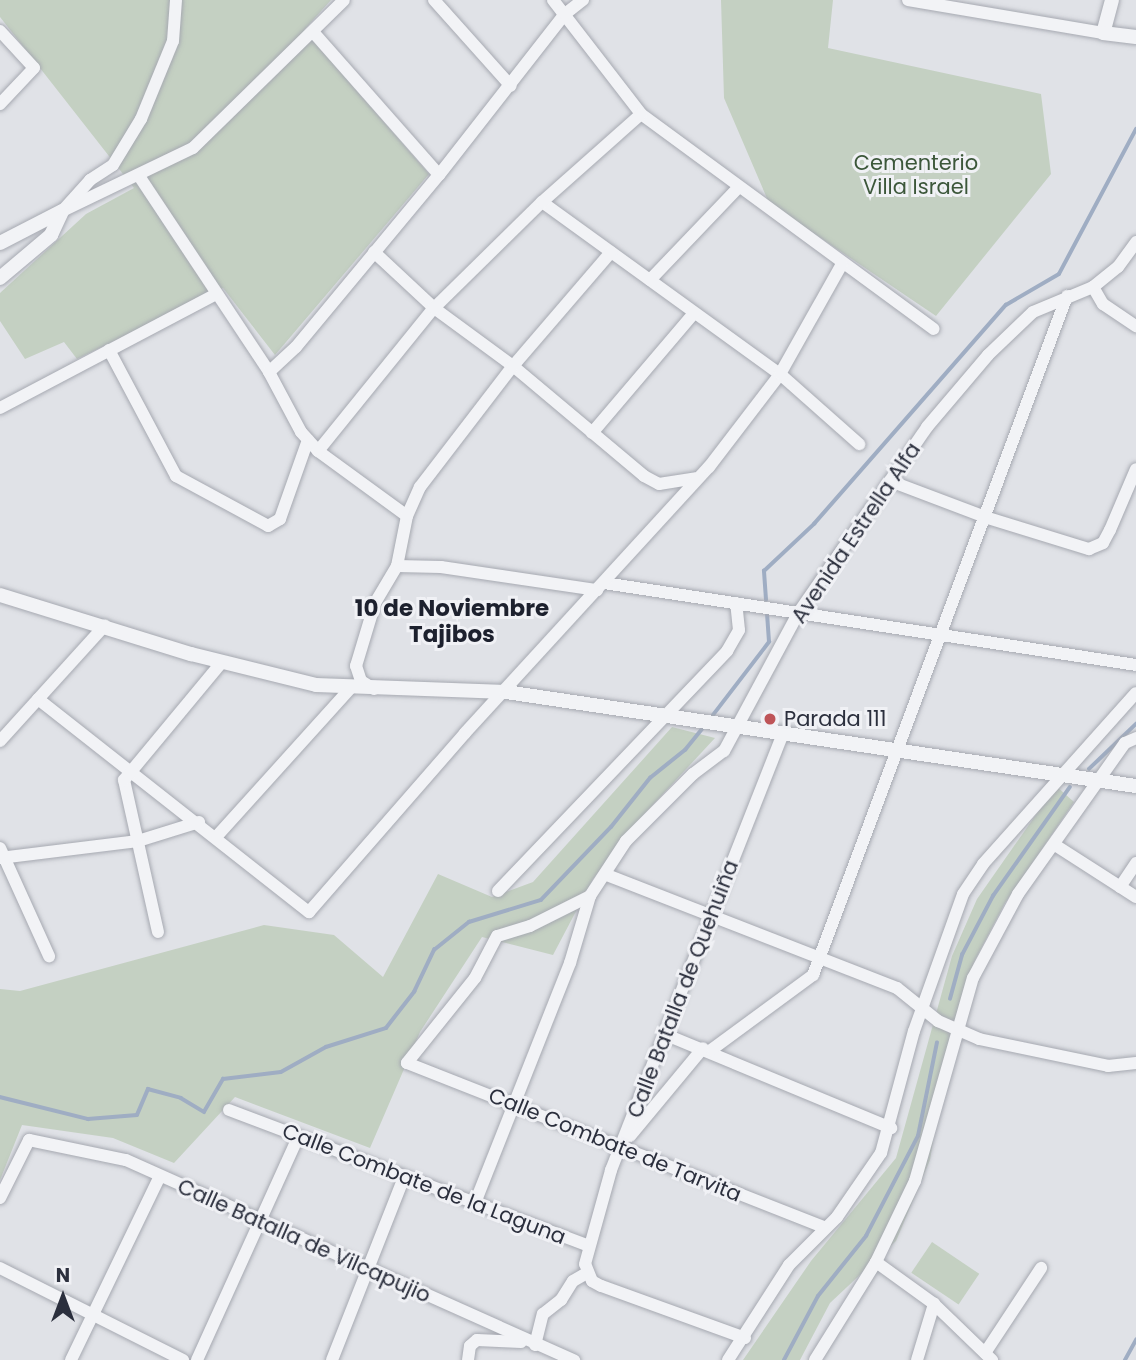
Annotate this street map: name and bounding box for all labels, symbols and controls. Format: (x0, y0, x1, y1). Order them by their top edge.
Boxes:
park label: Cementerio Villa Israel (854, 150, 978, 200)
street label: Avenida Estrella Alfa (786, 438, 926, 628)
district label: 10 de Noviembre Tajibos (355, 594, 549, 648)
place label: Parada 111 (784, 706, 887, 732)
marker: Parada 111 (762, 711, 778, 727)
street label: Calle Batalla de Quehuiña (622, 857, 744, 1121)
street label: Calle Combate de Tarvita (485, 1083, 745, 1207)
street label: Calle Combate de la Laguna (279, 1118, 569, 1250)
street label: Calle Batalla de Vilcapujio (174, 1174, 434, 1308)
north arrow (28, 1262, 98, 1332)
text: N (56, 1262, 70, 1289)

